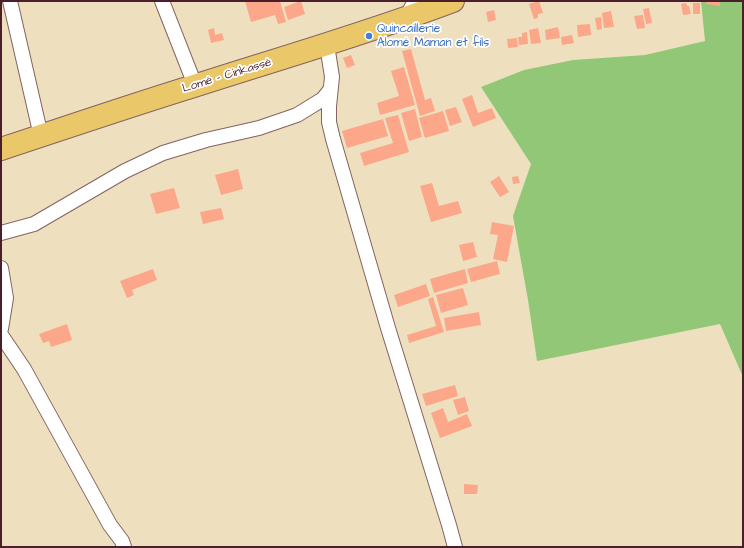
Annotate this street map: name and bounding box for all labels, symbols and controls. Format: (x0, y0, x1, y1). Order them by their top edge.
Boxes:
place label: Quincaillerie Alomé Maman et fils (377, 22, 489, 50)
marker: Quincaillerie Alomé Maman et fils (364, 31, 374, 41)
street label: Lomé - Cinkassé (181, 56, 273, 96)

